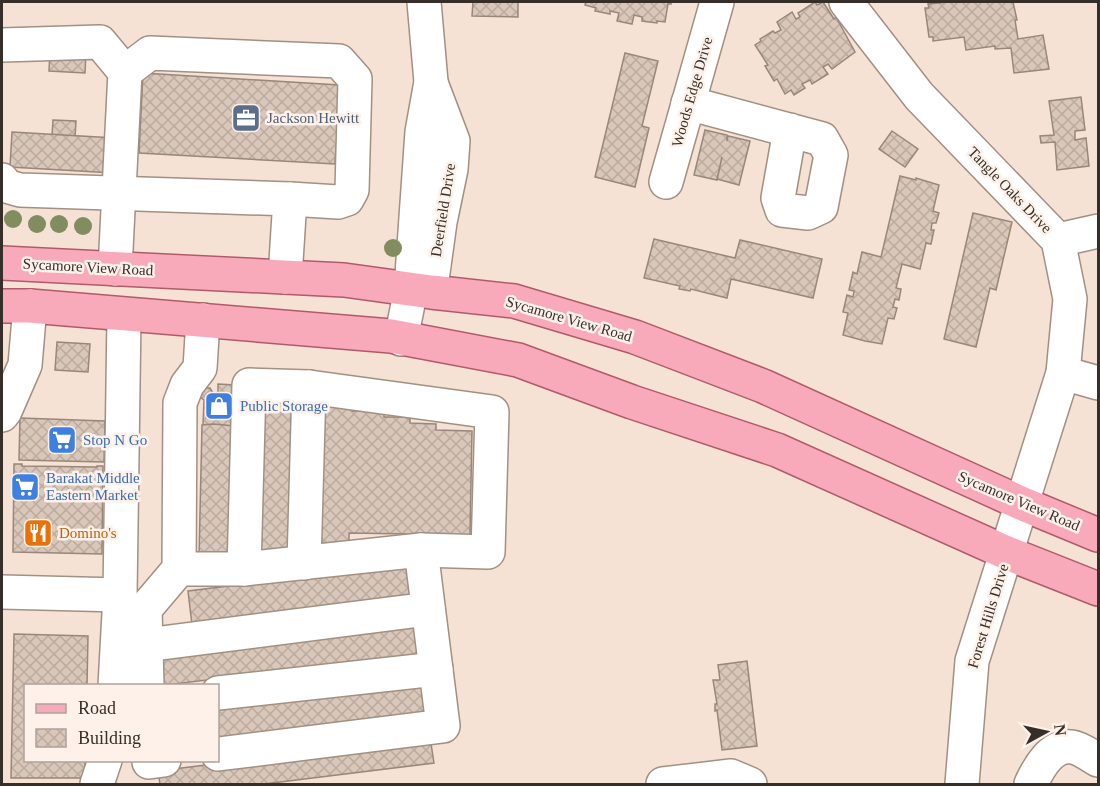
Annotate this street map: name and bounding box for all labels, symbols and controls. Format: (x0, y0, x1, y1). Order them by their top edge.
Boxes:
street label: Woods Edge Drive (669, 35, 715, 149)
office icon: Jackson Hewitt (230, 102, 262, 134)
place label: Jackson Hewitt (267, 110, 360, 126)
street label: Tangle Oaks Drive (965, 144, 1055, 236)
street label: Deerfield Drive (428, 162, 458, 258)
street label: Sycamore View Road (22, 256, 154, 278)
street label: Sycamore View Road (504, 293, 634, 345)
shop icon: Public Storage (203, 390, 235, 422)
place label: Public Storage (240, 398, 328, 414)
supermarket icon: Stop N Go (46, 424, 78, 456)
place label: Stop N Go (83, 432, 147, 448)
street label: Sycamore View Road (956, 468, 1083, 534)
place label: Barakat Middle Eastern Market (46, 470, 140, 503)
supermarket icon: Barakat Middle Eastern Market (9, 471, 41, 503)
restaurant icon: Domino's (22, 517, 54, 549)
place label: Domino's (59, 525, 117, 541)
street label: Forest Hills Drive (965, 562, 1012, 670)
legend (24, 684, 219, 762)
text: Road (78, 698, 116, 718)
north arrow (1016, 702, 1076, 762)
text: N (1051, 723, 1070, 737)
text: Building (78, 728, 141, 748)

